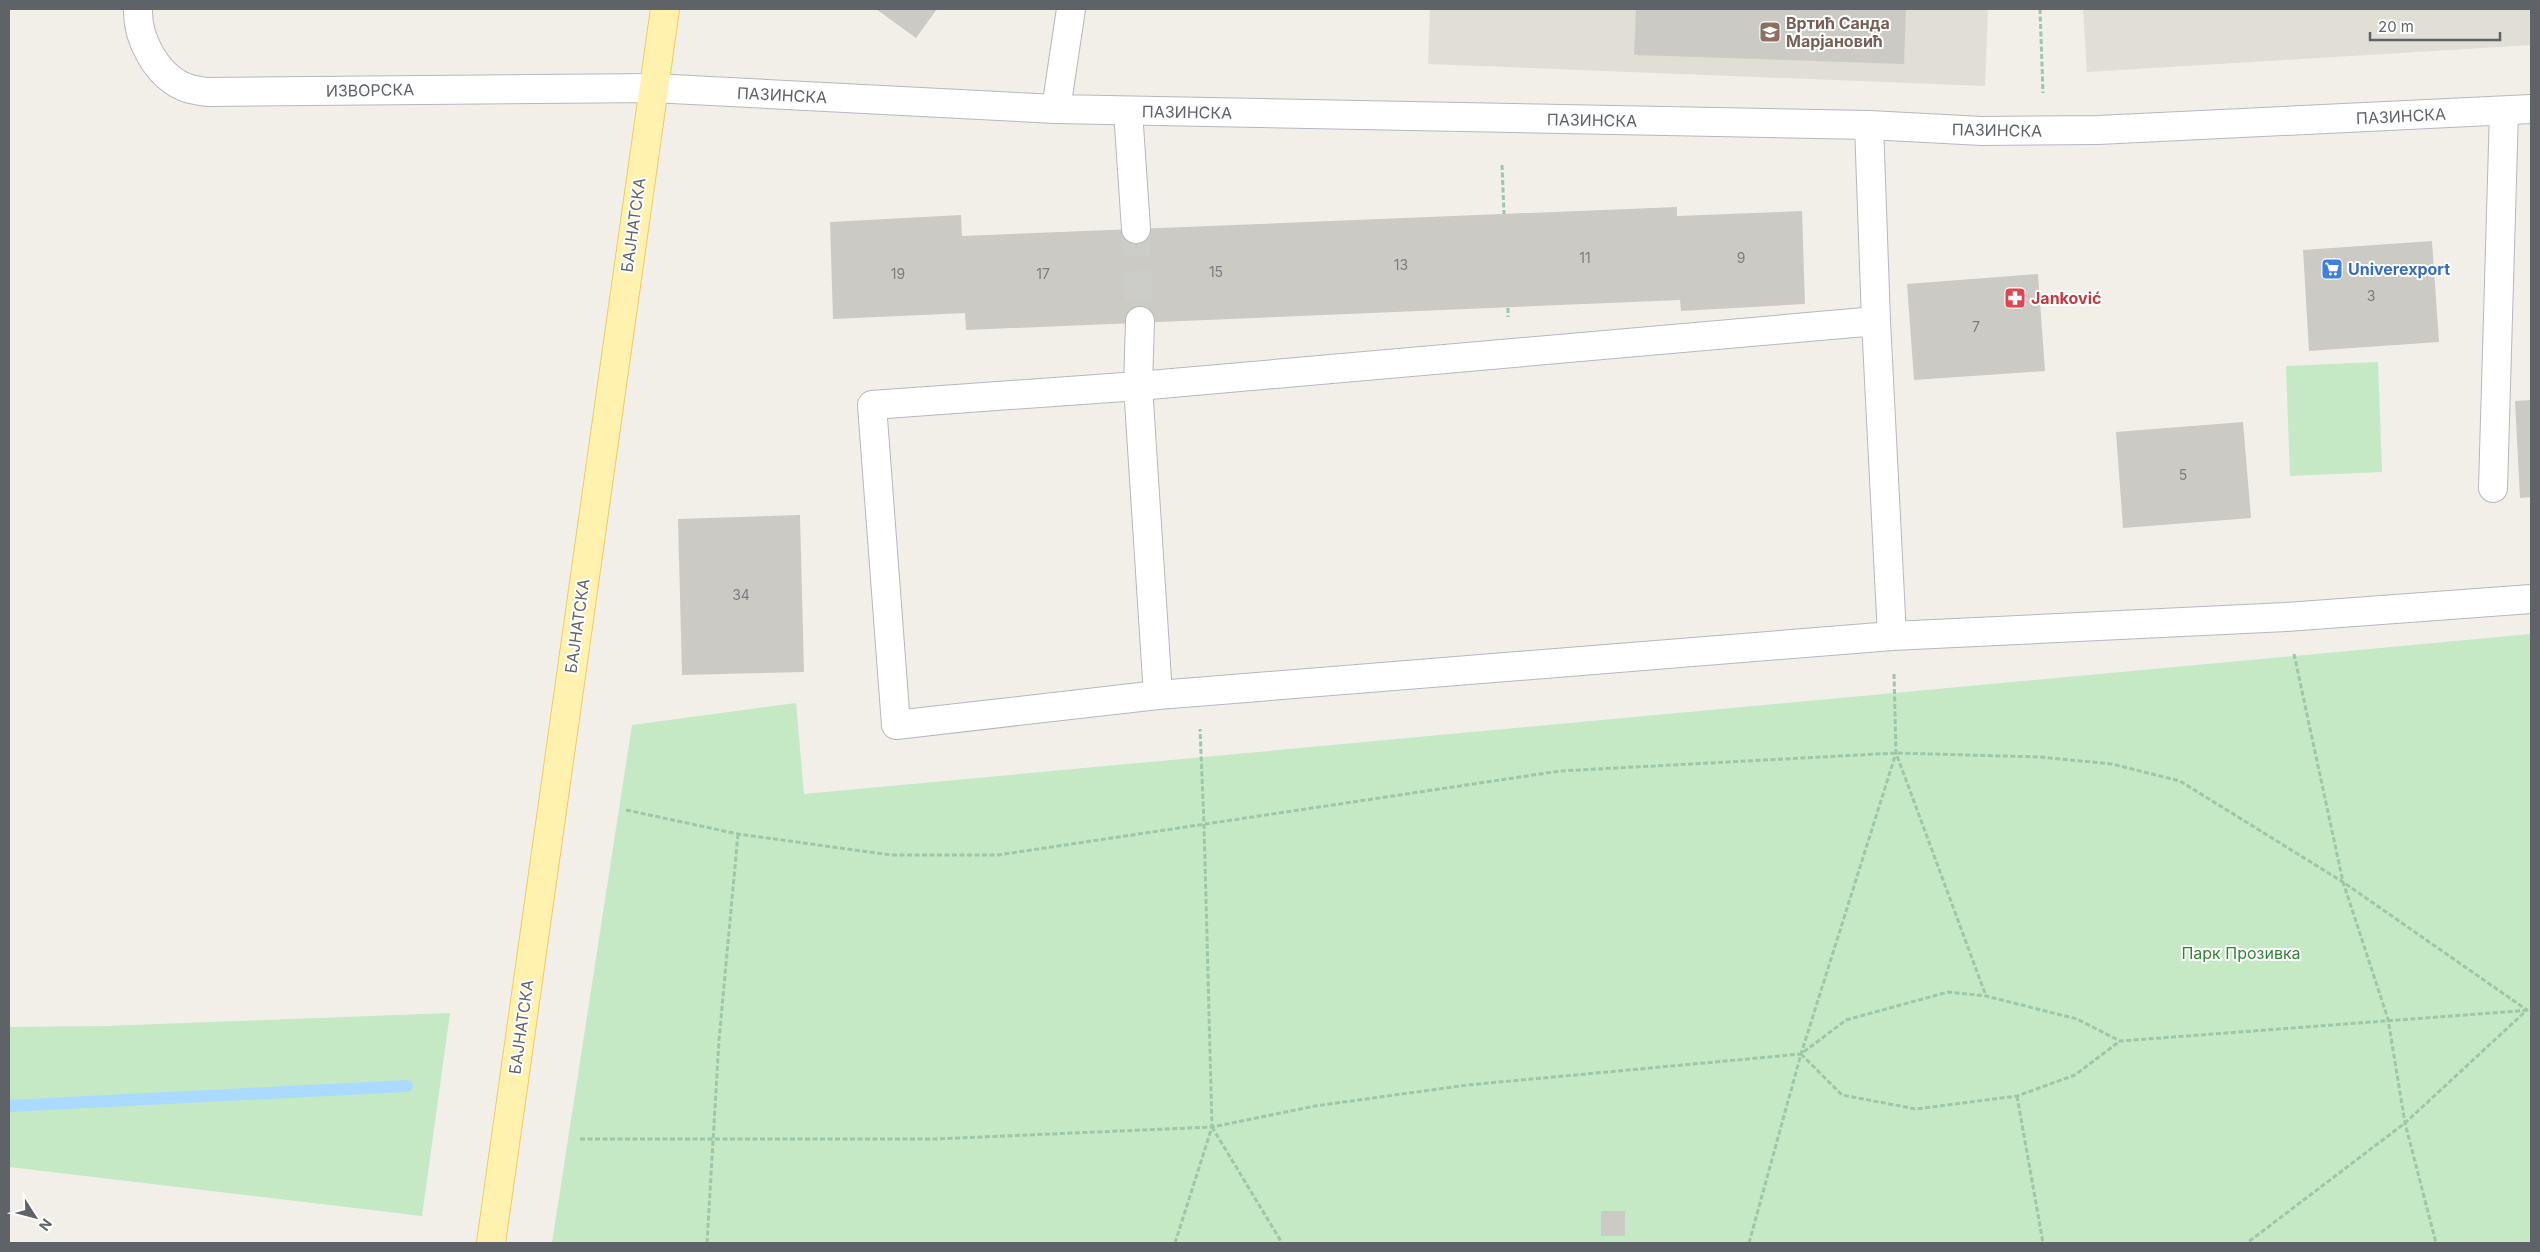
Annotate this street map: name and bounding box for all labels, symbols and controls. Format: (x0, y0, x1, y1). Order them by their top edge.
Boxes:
scale bar (2370, 10, 2500, 42)
place label: Вртић Санда Марјановић (1786, 13, 1890, 51)
text: 20 m (2378, 17, 2414, 36)
school or university icon: Вртић Санда Марјановић (1758, 20, 1782, 44)
street label: ИЗВОРСКА (326, 79, 414, 101)
street label: ПАЗИНСКА (736, 83, 828, 107)
street label: ПАЗИНСКА (1142, 101, 1232, 123)
street label: ПАЗИНСКА (2355, 104, 2447, 128)
street label: ПАЗИНСКА (1547, 109, 1637, 131)
street label: ПАЗИНСКА (1952, 119, 2042, 141)
street label: БАЈНАТСКА (616, 176, 650, 274)
house number: 11 (1579, 249, 1591, 266)
house number: 9 (1737, 249, 1745, 266)
house number: 13 (1394, 256, 1408, 273)
supermarket icon: Univerexport (2320, 257, 2344, 281)
place label: Univerexport (2348, 259, 2450, 279)
house number: 15 (1209, 263, 1223, 280)
house number: 19 (891, 265, 905, 282)
house number: 17 (1036, 265, 1050, 282)
pharmacy icon: Janković (2003, 286, 2027, 310)
house number: 3 (2367, 287, 2375, 304)
place label: Janković (2031, 288, 2101, 308)
house number: 7 (1972, 318, 1980, 335)
house number: 5 (2179, 466, 2187, 483)
street label: БАЈНАТСКА (560, 577, 594, 675)
house number: 34 (732, 586, 750, 603)
park label: Парк Прозивка (2181, 943, 2301, 963)
street label: БАЈНАТСКА (504, 978, 538, 1076)
north arrow (10, 1192, 60, 1242)
text: N (36, 1216, 56, 1234)

